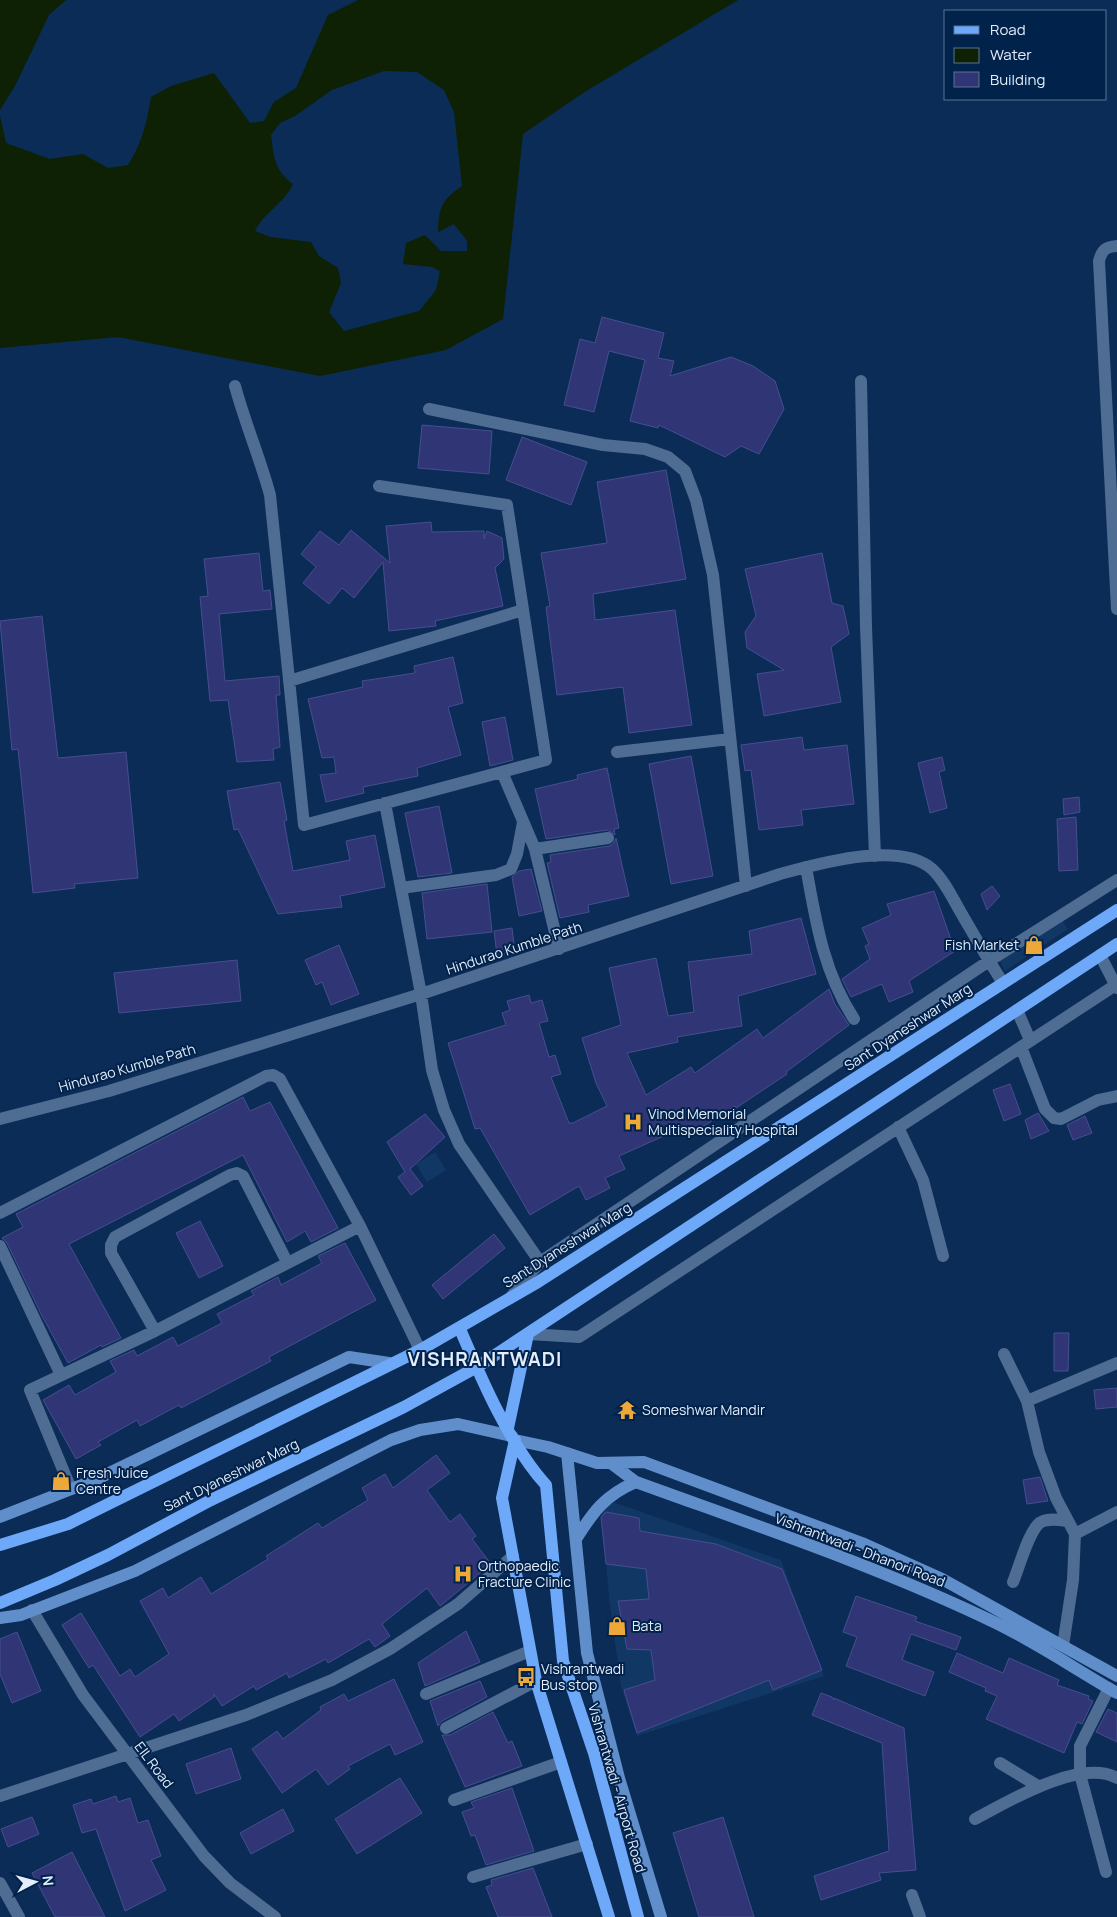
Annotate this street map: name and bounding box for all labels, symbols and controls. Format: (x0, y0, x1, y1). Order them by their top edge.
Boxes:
legend (944, 10, 1107, 100)
text: Road (990, 19, 1026, 40)
text: Water (990, 44, 1032, 65)
text: Building (990, 69, 1045, 90)
street label: Hindurao Kumble Path (444, 917, 584, 978)
shop icon: Fish Market (1023, 934, 1045, 956)
place label: Fish Market (945, 935, 1019, 954)
street label: Sant Dyaneshwar Marg (840, 978, 975, 1075)
street label: Hindurao Kumble Path (56, 1039, 198, 1096)
place label: Vinod Memorial Multispeciality Hospital (648, 1104, 798, 1139)
hospital icon: Vinod Memorial Multispeciality Hospital (622, 1111, 644, 1133)
street label: Sant Dyaneshwar Marg (499, 1197, 635, 1292)
district label: VISHRANTWADI (408, 1346, 562, 1372)
temple icon: Someshwar Mandir (616, 1399, 638, 1421)
place label: Someshwar Mandir (642, 1400, 765, 1419)
street label: Sant Dyaneshwar Marg (160, 1434, 301, 1516)
place label: Fresh Juice Centre (76, 1463, 148, 1498)
shop icon: Fresh Juice Centre (50, 1470, 72, 1492)
street label: Vishrantwadi - Dhanori Road (772, 1508, 948, 1591)
place label: Orthopaedic Fracture Clinic (478, 1556, 571, 1591)
hospital icon: Orthopaedic Fracture Clinic (452, 1563, 474, 1585)
shop icon: Bata (606, 1615, 628, 1637)
place label: Bata (632, 1616, 662, 1635)
place label: Vishrantwadi Bus stop (541, 1659, 624, 1694)
bus stop icon: Vishrantwadi Bus stop (515, 1666, 537, 1688)
street label: Vishrantwadi - Airport Road (584, 1701, 651, 1875)
street label: EIL Road (131, 1738, 178, 1792)
north arrow (10, 1857, 60, 1907)
text: N (38, 1875, 58, 1887)

